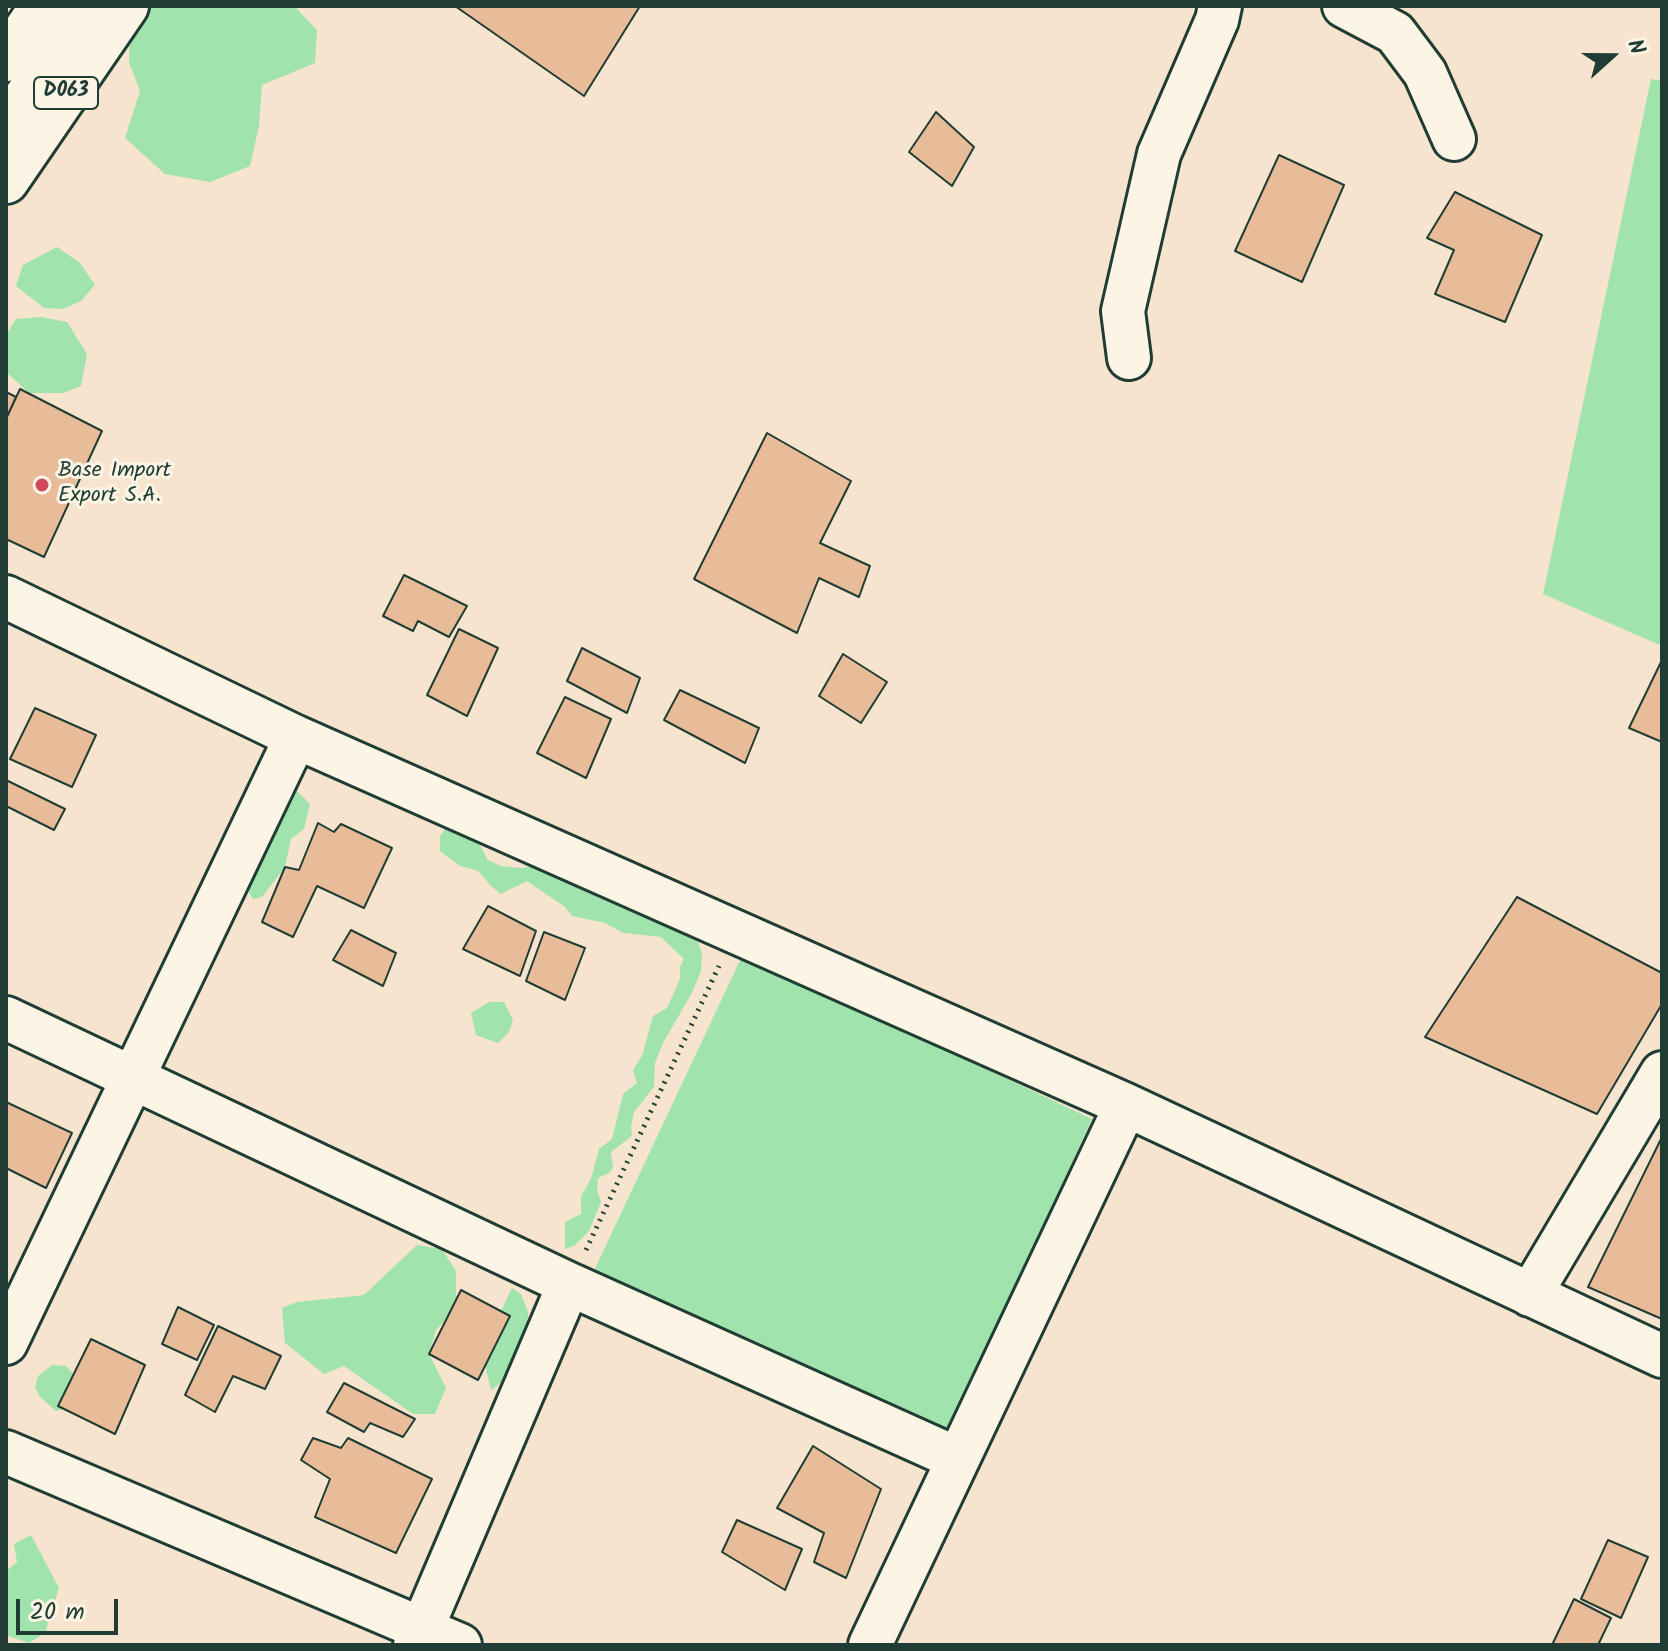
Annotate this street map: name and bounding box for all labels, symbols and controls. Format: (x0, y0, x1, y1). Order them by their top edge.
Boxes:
north arrow (1572, 16, 1652, 96)
text: N (1616, 34, 1654, 60)
road number: D063 (34, 77, 98, 109)
place label: Base Import Export S.A. (58, 459, 171, 510)
marker: Base Import Export S.A. (33, 476, 51, 494)
scale bar (20, 1583, 122, 1633)
text: 20 m (30, 1593, 85, 1632)

